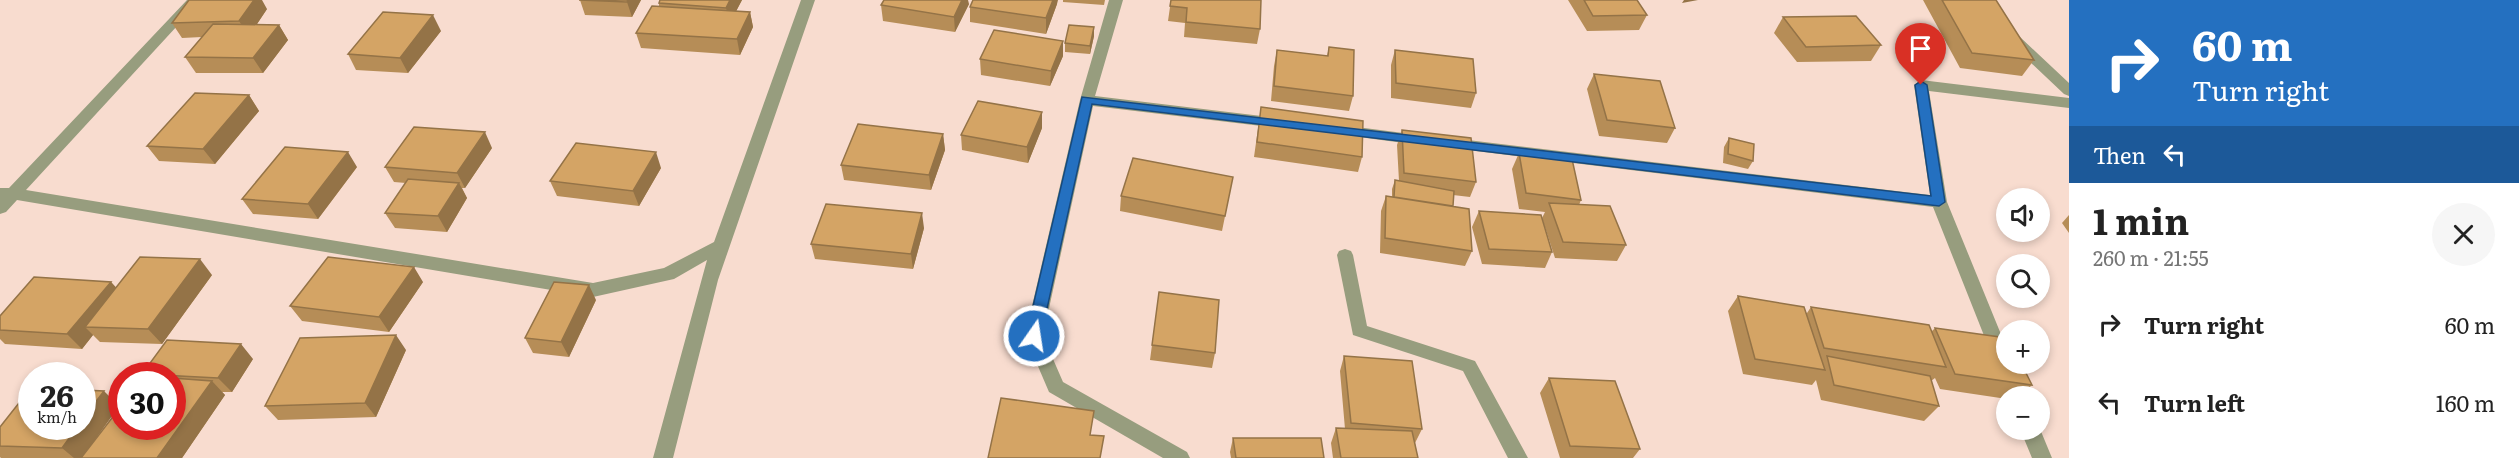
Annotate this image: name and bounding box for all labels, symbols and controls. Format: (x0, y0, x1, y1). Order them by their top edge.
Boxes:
text: 60 m (2192, 12, 2293, 74)
pin (1895, 23, 1946, 85)
icon: right (2093, 24, 2171, 102)
icon: arrive (1904, 32, 1937, 65)
text: Turn right (2192, 69, 2329, 109)
text: Then (2093, 138, 2146, 171)
icon: left (2158, 138, 2191, 171)
map controls (1996, 188, 2050, 440)
button: sound (1996, 188, 2050, 242)
text: 1 min (2093, 193, 2189, 246)
button: close (2432, 203, 2495, 266)
text: 260 m · 21:55 (2093, 242, 2209, 272)
button: search (1996, 254, 2050, 308)
position arrow (1002, 304, 1066, 368)
icon: right (2093, 308, 2126, 341)
text: Turn right (2144, 308, 2264, 341)
text: 60 m (2445, 308, 2495, 341)
button: + (1996, 320, 2050, 374)
speed limit sign: 30 (108, 362, 186, 440)
text: 26 (40, 372, 74, 416)
button: − (1996, 386, 2050, 440)
icon: left (2093, 386, 2126, 419)
text: Turn left (2144, 386, 2245, 419)
text: 160 m (2436, 386, 2495, 419)
text: km/h (37, 405, 77, 428)

